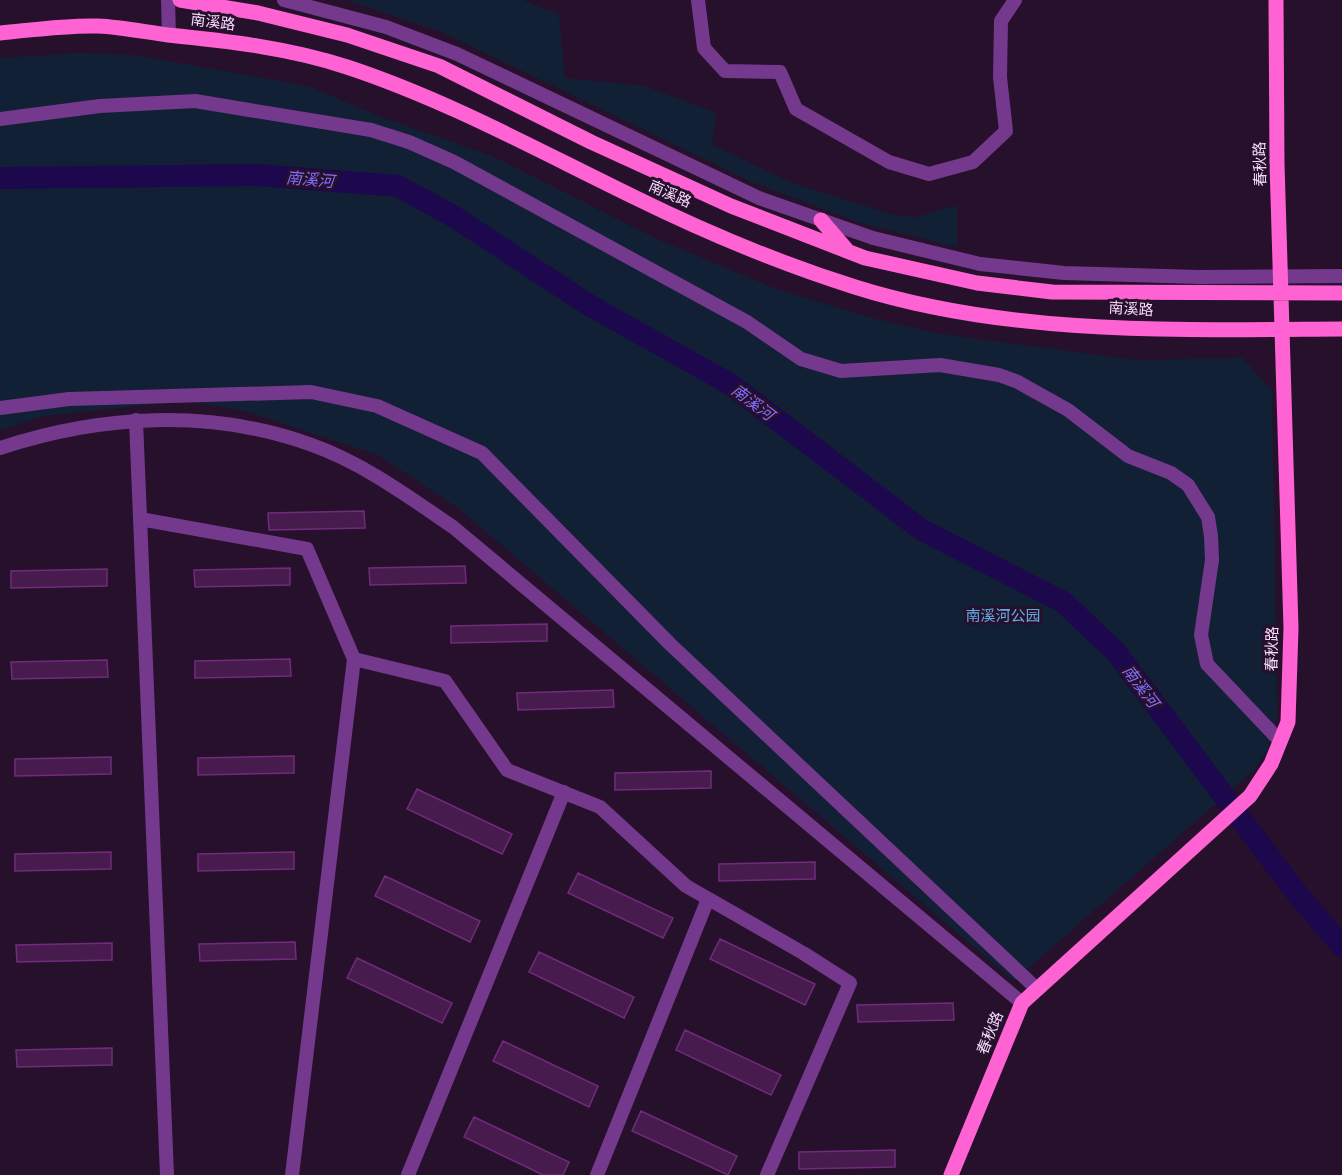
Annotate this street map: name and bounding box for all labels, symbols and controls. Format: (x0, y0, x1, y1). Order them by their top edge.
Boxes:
street label: 南溪路 (190, 10, 236, 33)
street label: 春秋路 (1251, 141, 1268, 187)
water label: 南溪河 (285, 169, 338, 190)
street label: 南溪路 (646, 177, 694, 210)
street label: 南溪路 (1108, 299, 1154, 318)
water label: 南溪河 (728, 381, 779, 425)
park label: 南溪河公园 (965, 607, 1041, 624)
street label: 春秋路 (1263, 626, 1280, 672)
water label: 南溪河 (1119, 662, 1164, 713)
street label: 春秋路 (973, 1009, 1006, 1057)

